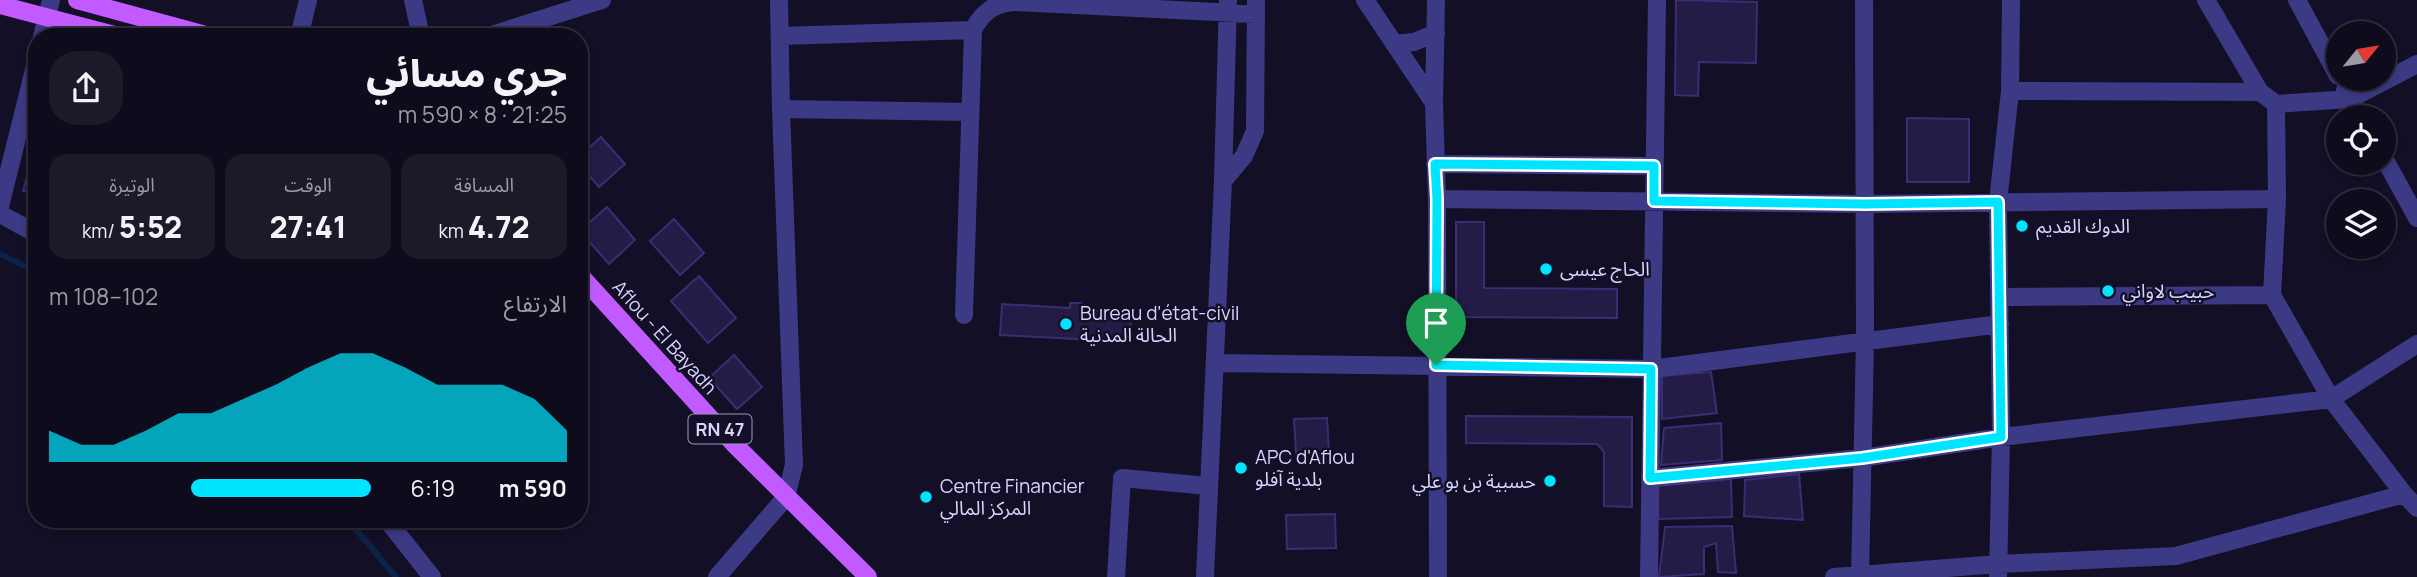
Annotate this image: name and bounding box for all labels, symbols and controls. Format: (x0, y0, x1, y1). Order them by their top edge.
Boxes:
north arrow (2326, 21, 2396, 91)
map controls (2326, 21, 2396, 259)
text: جري مسائي (366, 46, 567, 98)
button: share (49, 51, 123, 125)
text: 21:25 · 8 × 590 m (398, 98, 567, 130)
button: locate (2326, 105, 2396, 175)
text: الوتيرة (109, 172, 155, 198)
text: الوقت (284, 172, 332, 198)
text: المسافة (454, 172, 514, 198)
button: layers (2326, 189, 2396, 259)
text: 5:52 (119, 206, 182, 247)
text: 27:41 (269, 206, 347, 247)
text: 4.72 (468, 206, 530, 247)
place label: الدوك القديم (2036, 213, 2130, 241)
text: /km (82, 218, 119, 244)
text: km (438, 218, 468, 244)
marker: الدوك القديم (2014, 218, 2030, 234)
place label: الحاج عيسى (1560, 256, 1650, 283)
marker: الحاج عيسى (1538, 261, 1554, 277)
street label: Aflou - El Bayadh (607, 274, 723, 400)
place label: حبيب لاواني (2122, 278, 2215, 306)
text: 102–108 m (49, 280, 158, 312)
marker: حبيب لاواني (2100, 283, 2116, 299)
text: الارتفاع (504, 287, 567, 319)
pin (1406, 293, 1466, 365)
place label: Bureau d'état-civil الحالة المدنية (1080, 300, 1240, 348)
icon: arrive (1417, 304, 1455, 342)
marker: Bureau d'état-civil الحالة المدنية (1058, 316, 1074, 332)
road number: RN 47 (688, 414, 752, 444)
place label: APC d'Aflou بلدية آفلو (1255, 444, 1355, 492)
marker: APC d'Aflou بلدية آفلو (1233, 460, 1249, 476)
place label: حسبية بن بو علي (1412, 468, 1536, 496)
text: 6:19 (411, 472, 455, 504)
text: 590 m (499, 472, 567, 504)
place label: Centre Financier المركز المالي (940, 473, 1085, 523)
marker: حسبية بن بو علي (1542, 473, 1558, 489)
marker: Centre Financier المركز المالي (918, 489, 934, 505)

